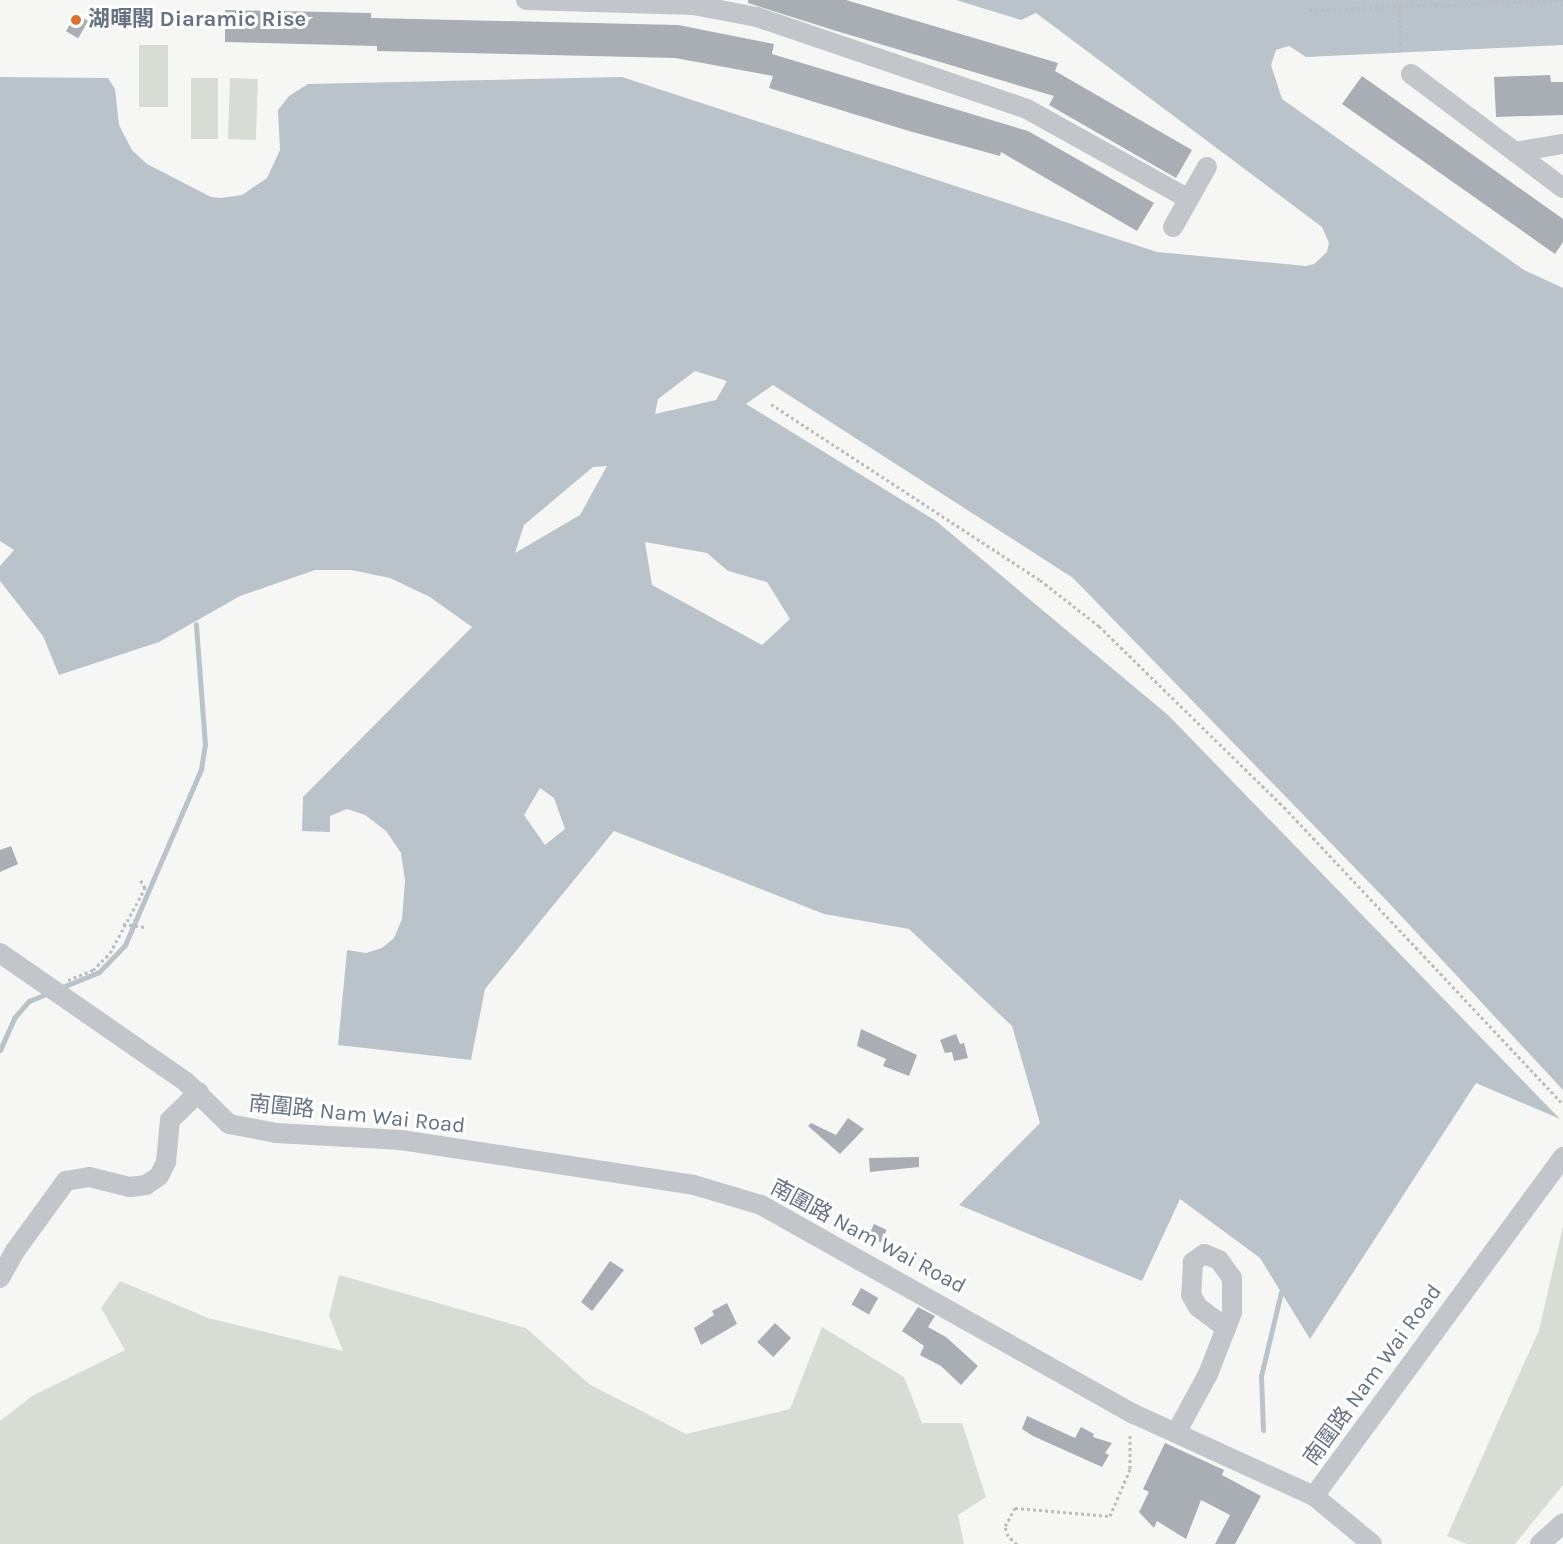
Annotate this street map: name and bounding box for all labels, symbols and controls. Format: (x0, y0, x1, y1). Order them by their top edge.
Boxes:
place label: 湖暉閣 Diaramic Rise (88, 7, 306, 33)
marker: 湖暉閣 Diaramic Rise (69, 13, 83, 27)
street label: 南圍路 Nam Wai Road (247, 1090, 467, 1140)
street label: 南圍路 Nam Wai Road (766, 1174, 970, 1300)
street label: 南圍路 Nam Wai Road (1298, 1279, 1448, 1471)

